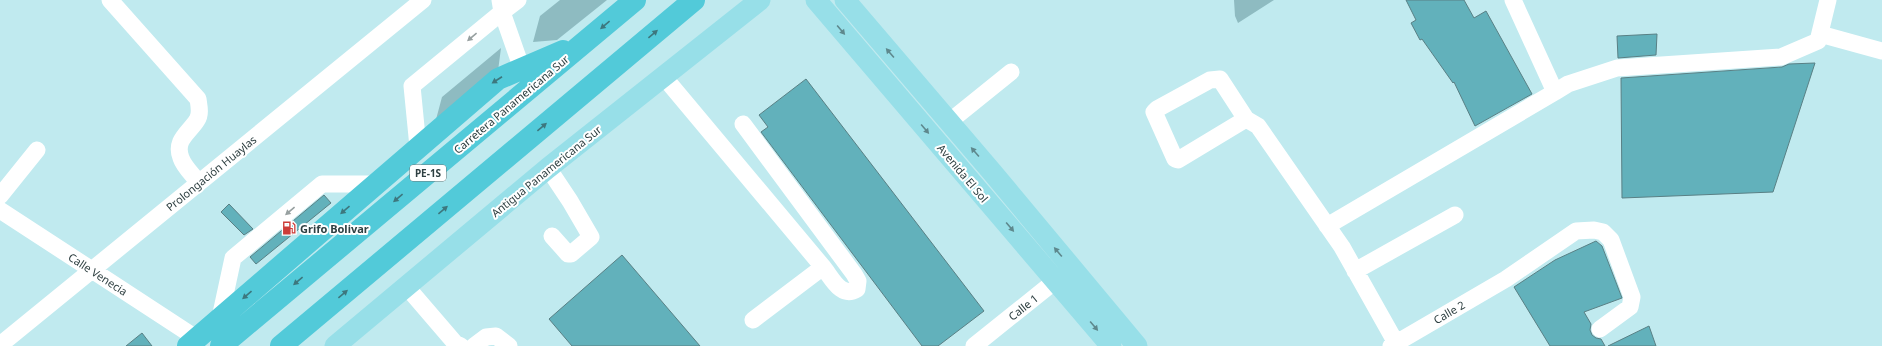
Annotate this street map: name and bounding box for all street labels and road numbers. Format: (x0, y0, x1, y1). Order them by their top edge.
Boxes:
street label: Carretera Panamericana Sur (450, 51, 572, 157)
street label: Antigua Panamericana Sur (488, 122, 605, 220)
street label: Prolongación Huaylas (163, 132, 259, 214)
street label: Avenida El Sol (934, 141, 992, 205)
road number: PE-1S (410, 165, 446, 181)
street label: Calle Venecia (66, 249, 130, 299)
street label: Calle 1 (1005, 290, 1041, 324)
street label: Calle 2 (1430, 297, 1468, 327)

